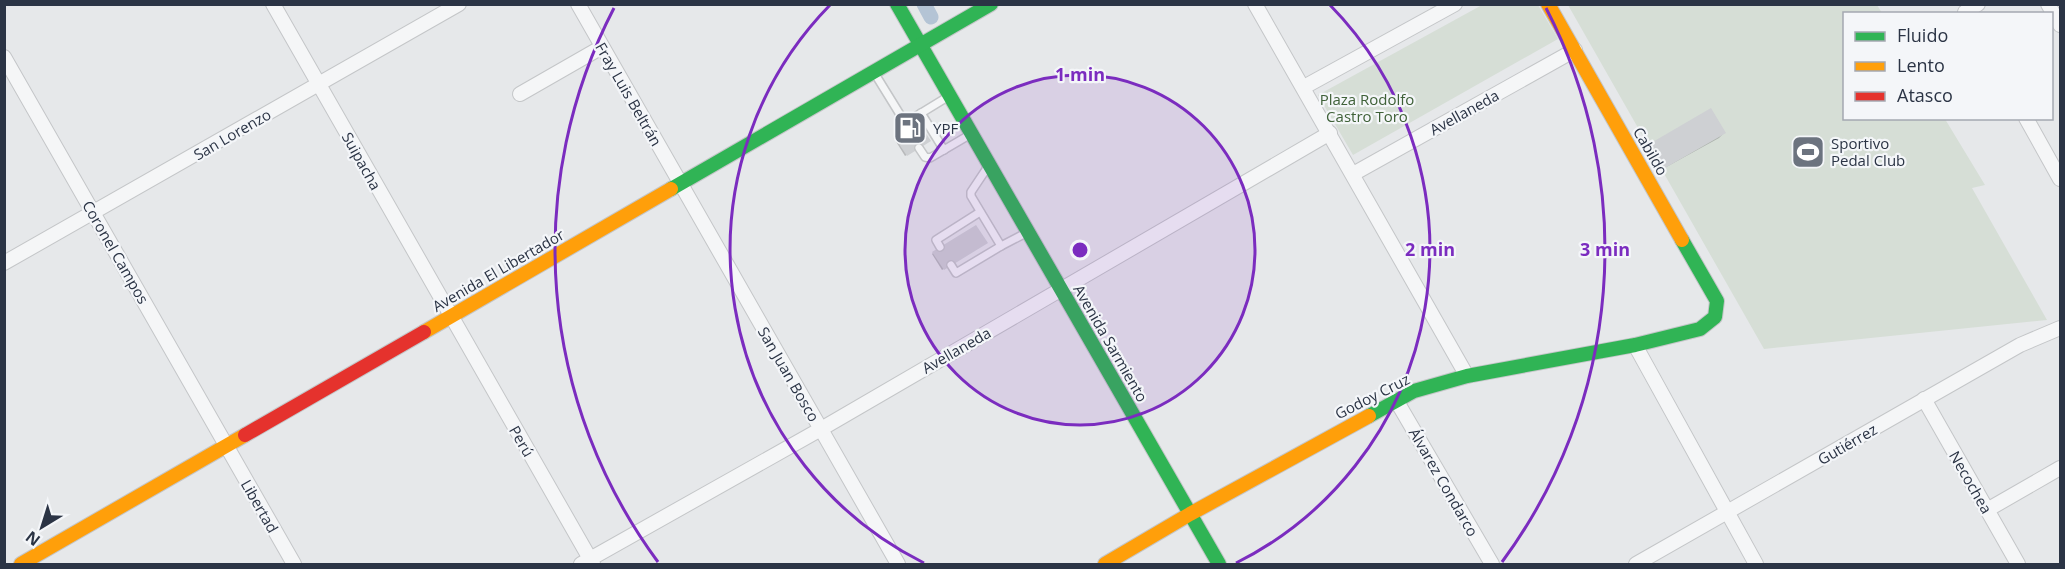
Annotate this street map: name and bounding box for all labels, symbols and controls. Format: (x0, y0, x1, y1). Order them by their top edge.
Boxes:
legend (1843, 12, 2053, 120)
text: Fluido (1897, 23, 1948, 47)
street label: Fray Luis Beltrán (591, 39, 667, 149)
text: Lento (1897, 53, 1945, 77)
text: 1 min (1055, 62, 1105, 86)
text: Atasco (1897, 83, 1953, 107)
street label: Avellaneda (1426, 85, 1502, 139)
park label: Plaza Rodolfo Castro Toro (1320, 89, 1414, 126)
street label: San Lorenzo (190, 104, 274, 164)
fuel station icon: YPF (892, 110, 928, 146)
place label: YPF (933, 118, 958, 138)
street label: Cabildo (1629, 123, 1673, 179)
street label: Suipacha (338, 128, 386, 194)
place label: Sportivo Pedal Club (1831, 133, 1905, 170)
sports icon: Sportivo Pedal Club (1790, 134, 1826, 170)
street label: Coronel Campos (78, 197, 154, 307)
street label: Avenida El Libertador (428, 224, 568, 316)
text: 2 min (1405, 237, 1455, 261)
text: 3 min (1580, 237, 1630, 261)
centre of rings (1070, 240, 1090, 260)
street label: Avenida Sarmiento (1069, 281, 1153, 405)
street label: Avellaneda (918, 322, 994, 378)
street label: San Juan Bosco (754, 323, 824, 425)
street label: Godoy Cruz (1331, 369, 1413, 423)
street label: Gutiérrez (1814, 419, 1880, 469)
street label: Perú (505, 422, 539, 460)
street label: Álvarez Condarco (1405, 424, 1483, 540)
street label: Necochea (1945, 447, 1997, 517)
street label: Libertad (237, 476, 283, 536)
north arrow (12, 497, 72, 557)
text: N (21, 526, 45, 551)

